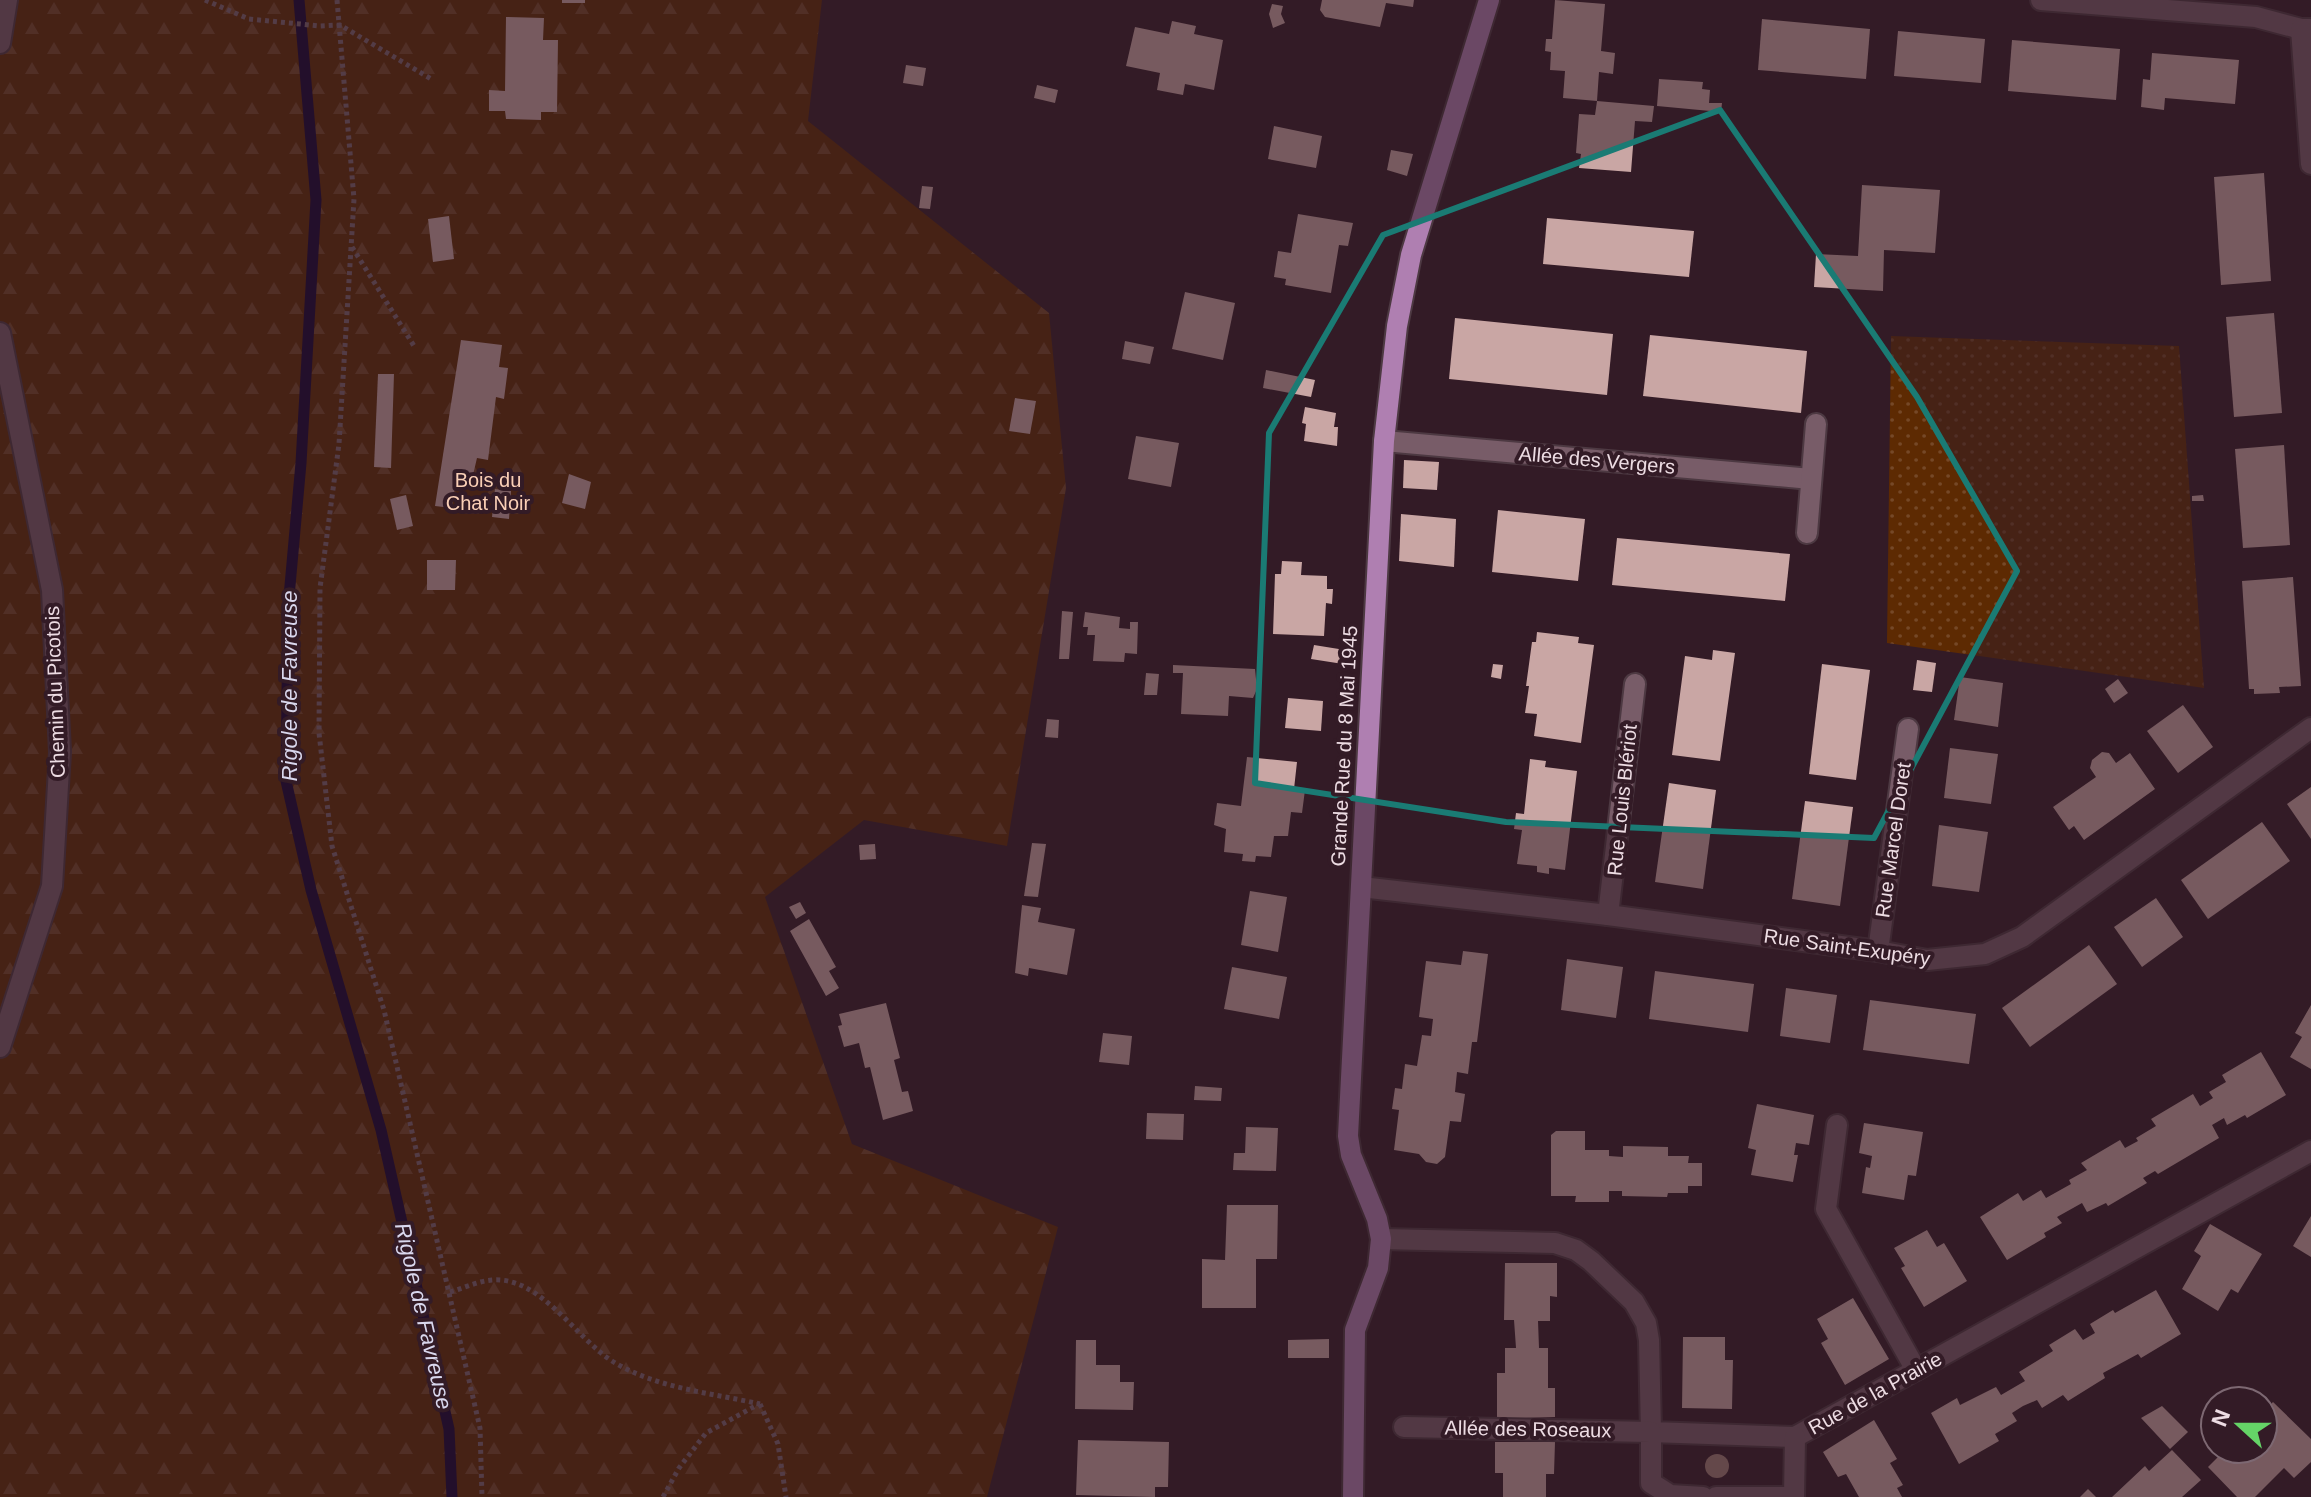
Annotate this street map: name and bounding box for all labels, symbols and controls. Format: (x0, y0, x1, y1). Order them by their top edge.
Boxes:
street label: Allée des Vergers (1518, 442, 1676, 478)
park label: Bois du Chat Noir (446, 469, 531, 514)
water label: Rigole de Favreuse (277, 591, 302, 781)
street label: Chemin du Picotois (41, 606, 69, 778)
street label: Grande Rue du 8 Mai 1945 (1327, 625, 1361, 867)
street label: Rue Louis Blériot (1603, 723, 1641, 877)
street label: Rue Marcel Doret (1871, 760, 1915, 919)
street label: Rue Saint-Exupéry (1762, 924, 1932, 970)
water label: Rigole de Favreuse (390, 1220, 457, 1412)
street label: Rue de la Prairie (1805, 1347, 1945, 1439)
north arrow (2199, 1385, 2279, 1465)
text: N (2206, 1406, 2235, 1430)
street label: Allée des Roseaux (1444, 1417, 1612, 1441)

